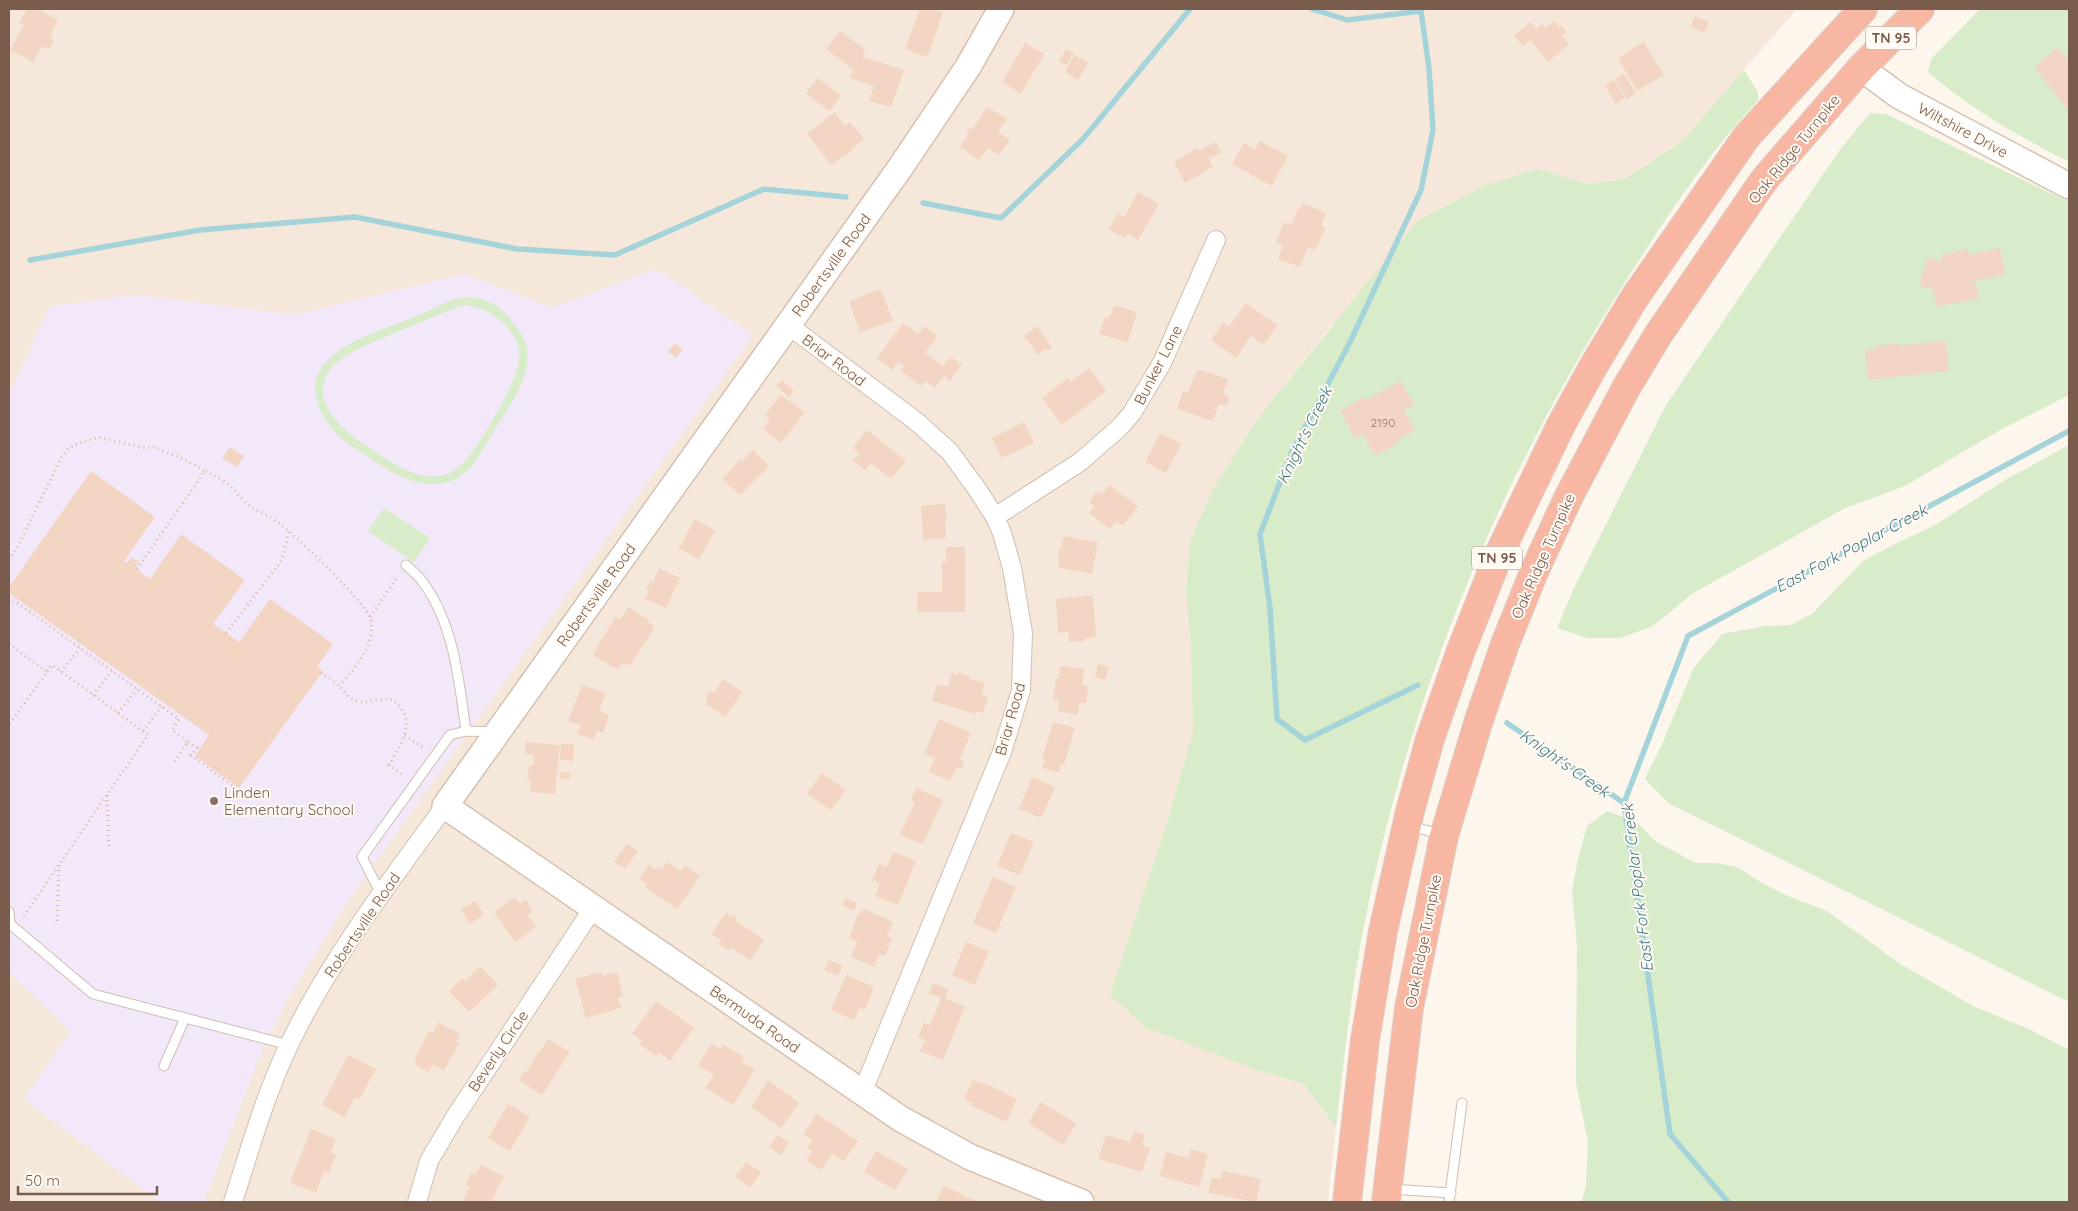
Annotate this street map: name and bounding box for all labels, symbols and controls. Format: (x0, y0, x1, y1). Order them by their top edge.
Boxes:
road number: TN 95 (1866, 26, 1916, 49)
street label: Oak Ridge Turnpike (1744, 90, 1844, 208)
street label: Wiltshire Drive (1915, 98, 2011, 162)
street label: Robertsville Road (787, 210, 875, 320)
street label: Bunker Lane (1130, 322, 1186, 408)
street label: Briar Road (798, 330, 870, 390)
water label: Knight's Creek (1272, 382, 1337, 487)
house number: 2190 (1371, 415, 1395, 430)
street label: Oak Ridge Turnpike (1507, 490, 1579, 622)
water label: East Fork Poplar Creek (1772, 499, 1932, 597)
street label: Robertsville Road (552, 540, 640, 650)
road number: TN 95 (1472, 546, 1522, 570)
street label: Briar Road (991, 680, 1029, 758)
water label: Knight's Creek (1516, 724, 1615, 802)
place label: Linden Elementary School (224, 783, 354, 819)
marker: Linden Elementary School (208, 795, 220, 807)
water label: East Fork Poplar Creek (1617, 801, 1657, 973)
street label: Robertsville Road (320, 869, 404, 981)
street label: Oak Ridge Turnpike (1401, 873, 1445, 1009)
street label: Bermuda Road (706, 981, 804, 1057)
street label: Beverly Circle (464, 1007, 532, 1095)
scale bar (18, 1164, 156, 1196)
text: 50 m (25, 1171, 60, 1190)

